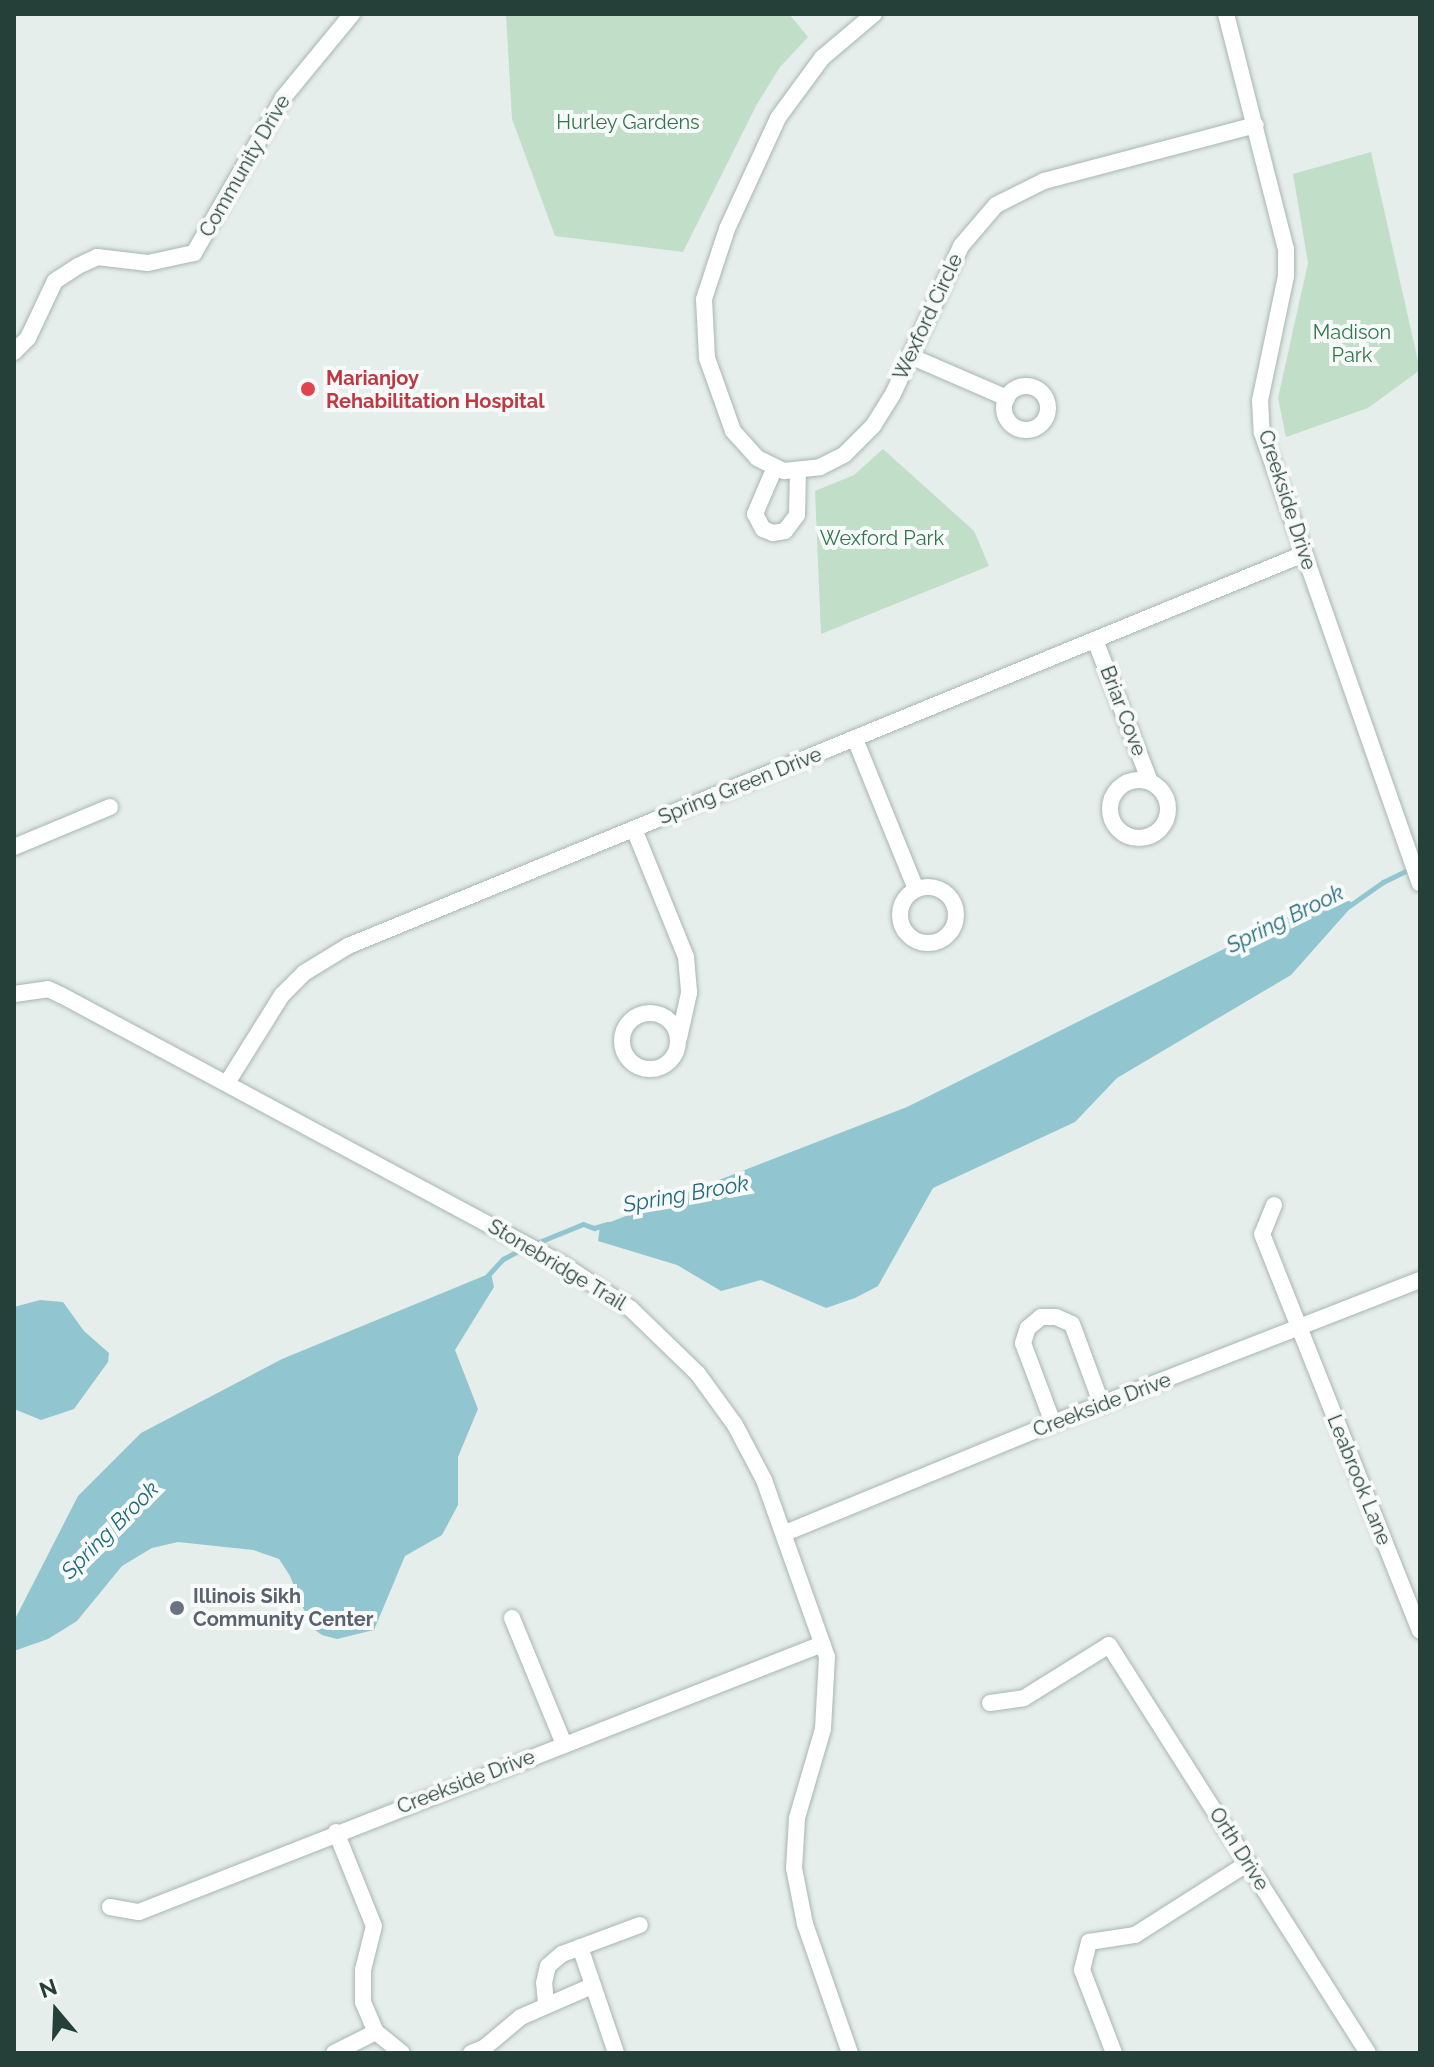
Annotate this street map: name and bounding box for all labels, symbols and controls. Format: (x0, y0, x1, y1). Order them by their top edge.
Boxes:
street label: Community Drive (194, 90, 296, 242)
park label: Hurley Gardens (556, 110, 700, 134)
street label: Wexford Circle (888, 250, 968, 384)
park label: Madison Park (1313, 321, 1391, 368)
place label: Marianjoy Rehabilitation Hospital (326, 366, 545, 413)
marker: Marianjoy Rehabilitation Hospital (297, 378, 319, 400)
street label: Creekside Drive (1253, 427, 1321, 573)
park label: Wexford Park (820, 526, 944, 550)
street label: Briar Cove (1095, 662, 1151, 760)
street label: Spring Green Drive (655, 742, 825, 830)
water label: Spring Brook (1222, 879, 1348, 959)
water label: Spring Brook (621, 1170, 751, 1218)
street label: Stonebridge Trail (483, 1214, 631, 1316)
street label: Creekside Drive (1030, 1368, 1174, 1442)
street label: Leabrook Lane (1322, 1411, 1396, 1549)
water label: Spring Brook (56, 1476, 164, 1584)
place label: Illinois Sikh Community Center (193, 1584, 374, 1631)
marker: Illinois Sikh Community Center (168, 1599, 186, 1617)
street label: Creekside Drive (394, 1745, 538, 1819)
street label: Orth Drive (1204, 1803, 1274, 1895)
north arrow (16, 1971, 96, 2051)
text: N (36, 1973, 60, 2003)

